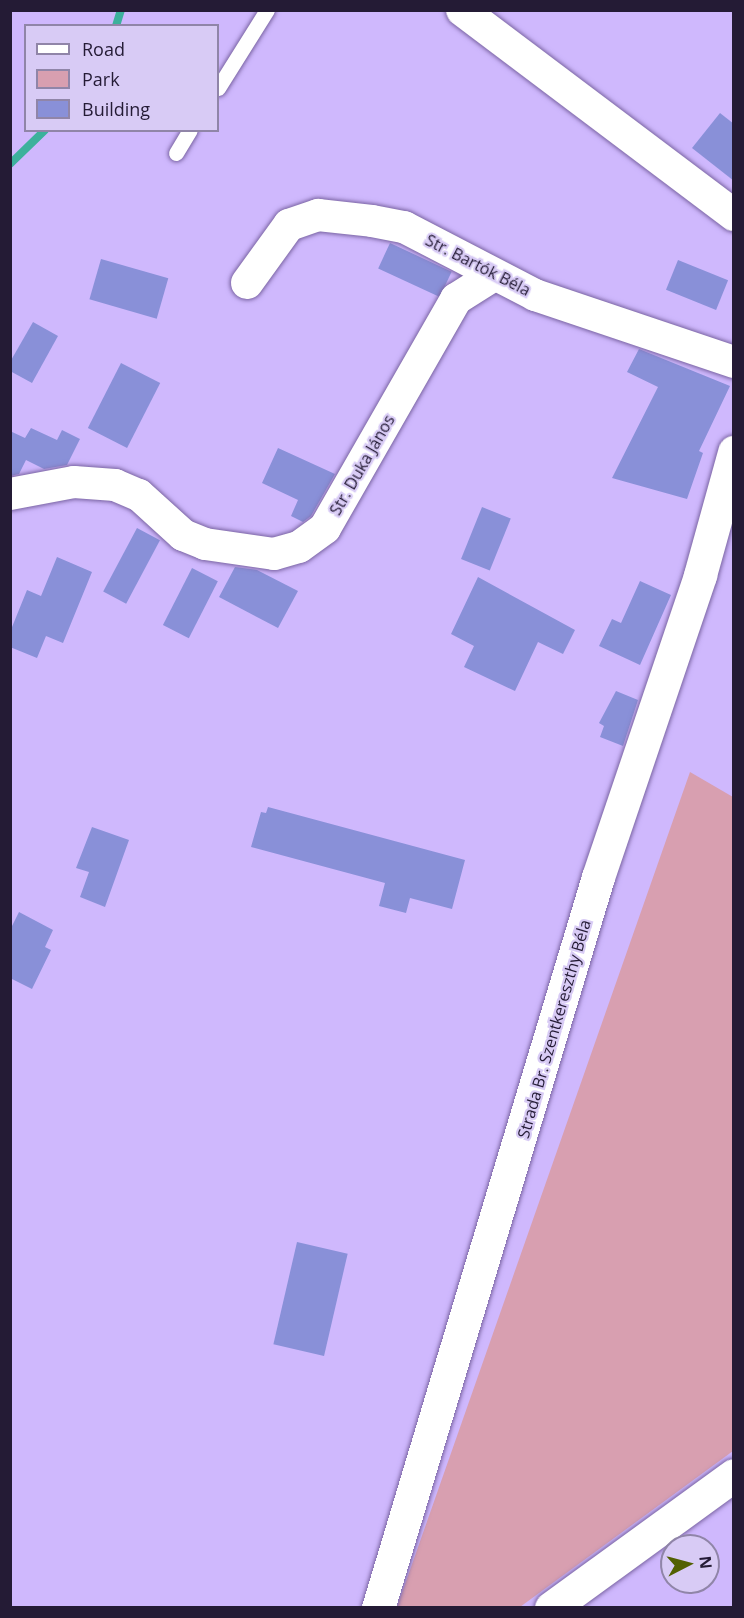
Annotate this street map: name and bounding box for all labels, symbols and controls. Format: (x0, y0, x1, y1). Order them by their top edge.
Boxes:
legend (24, 24, 219, 132)
text: Road (82, 37, 125, 61)
text: Park (82, 67, 120, 91)
text: Building (82, 97, 150, 121)
street label: Str. Bartók Béla (422, 230, 534, 300)
street label: Str. Duka János (326, 411, 398, 519)
street label: Strada Br. Szentkereszthy Béla (514, 917, 594, 1141)
north arrow (660, 1534, 720, 1594)
text: N (694, 1555, 718, 1570)

